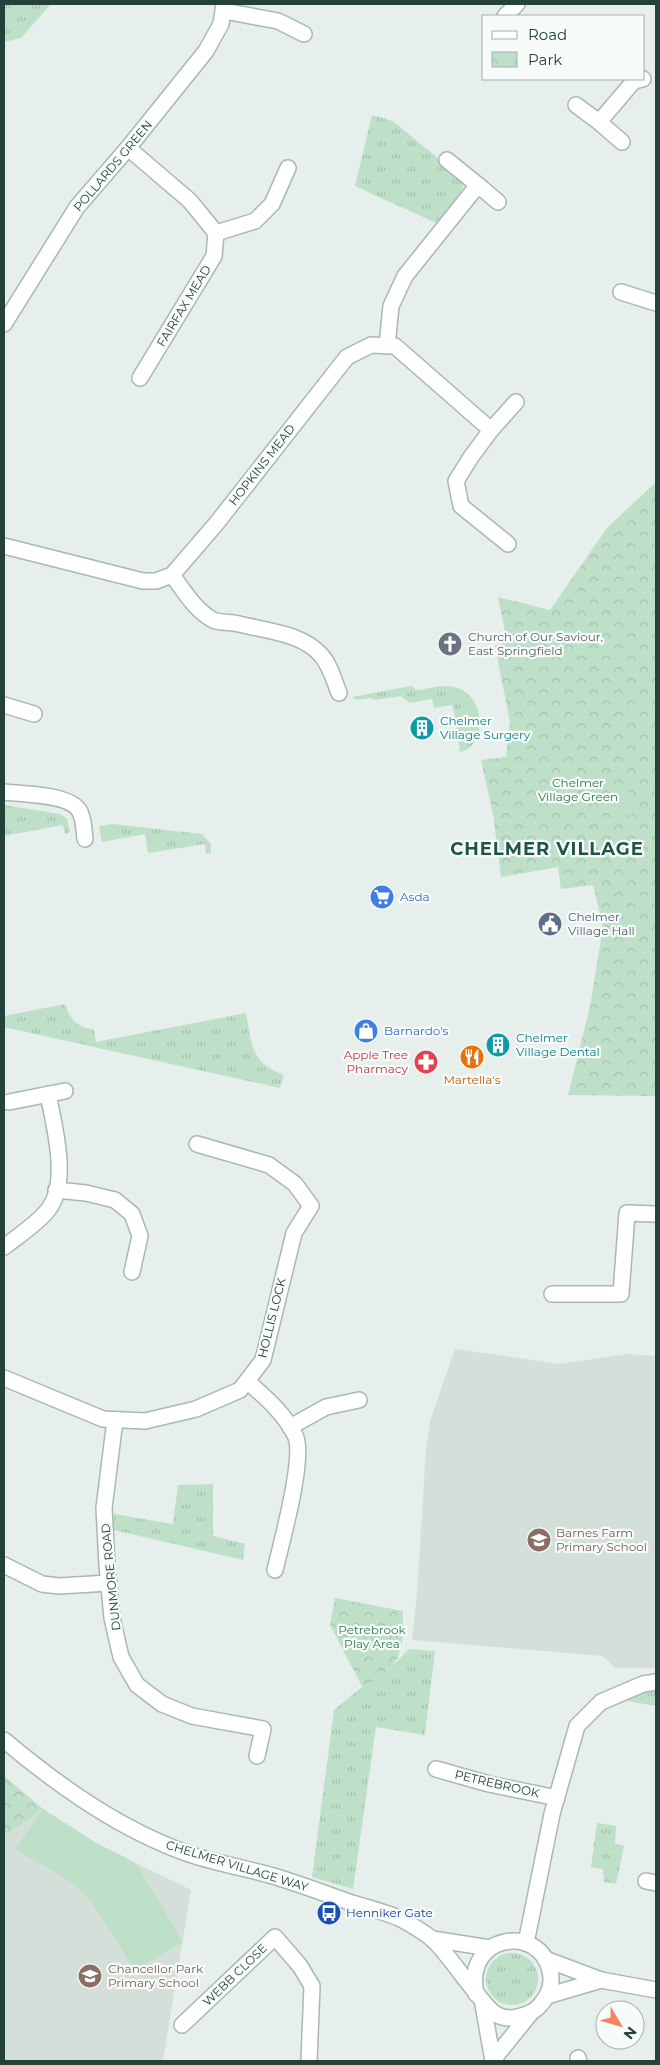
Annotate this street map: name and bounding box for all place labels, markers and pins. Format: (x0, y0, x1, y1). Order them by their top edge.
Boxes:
place label: Church of Our Saviour, East Springfield (468, 629, 603, 658)
church icon: Church of Our Saviour, East Springfield (437, 631, 463, 657)
place label: Chelmer Village Surgery (440, 713, 531, 742)
building icon: Chelmer Village Surgery (409, 715, 435, 741)
supermarket icon: Asda (369, 884, 395, 910)
place label: Asda (400, 889, 430, 904)
place label: Chelmer Village Hall (568, 909, 635, 938)
public building icon: Chelmer Village Hall (537, 911, 563, 937)
shop icon: Barnardo's (353, 1018, 379, 1044)
place label: Barnardo's (384, 1023, 449, 1038)
place label: Chelmer Village Dental (516, 1030, 600, 1059)
building icon: Chelmer Village Dental (485, 1032, 511, 1058)
restaurant icon: Martella's (459, 1044, 485, 1070)
place label: Apple Tree Pharmacy (344, 1047, 408, 1076)
pharmacy icon: Apple Tree Pharmacy (413, 1049, 439, 1075)
place label: Martella's (443, 1072, 501, 1087)
place label: Barnes Farm Primary School (556, 1525, 647, 1554)
school or university icon: Barnes Farm Primary School (526, 1527, 552, 1553)
bus stop icon: Henniker Gate (316, 1900, 342, 1926)
place label: Henniker Gate (346, 1905, 433, 1920)
place label: Chancellor Park Primary School (108, 1961, 204, 1990)
school or university icon: Chancellor Park Primary School (77, 1963, 103, 1989)

